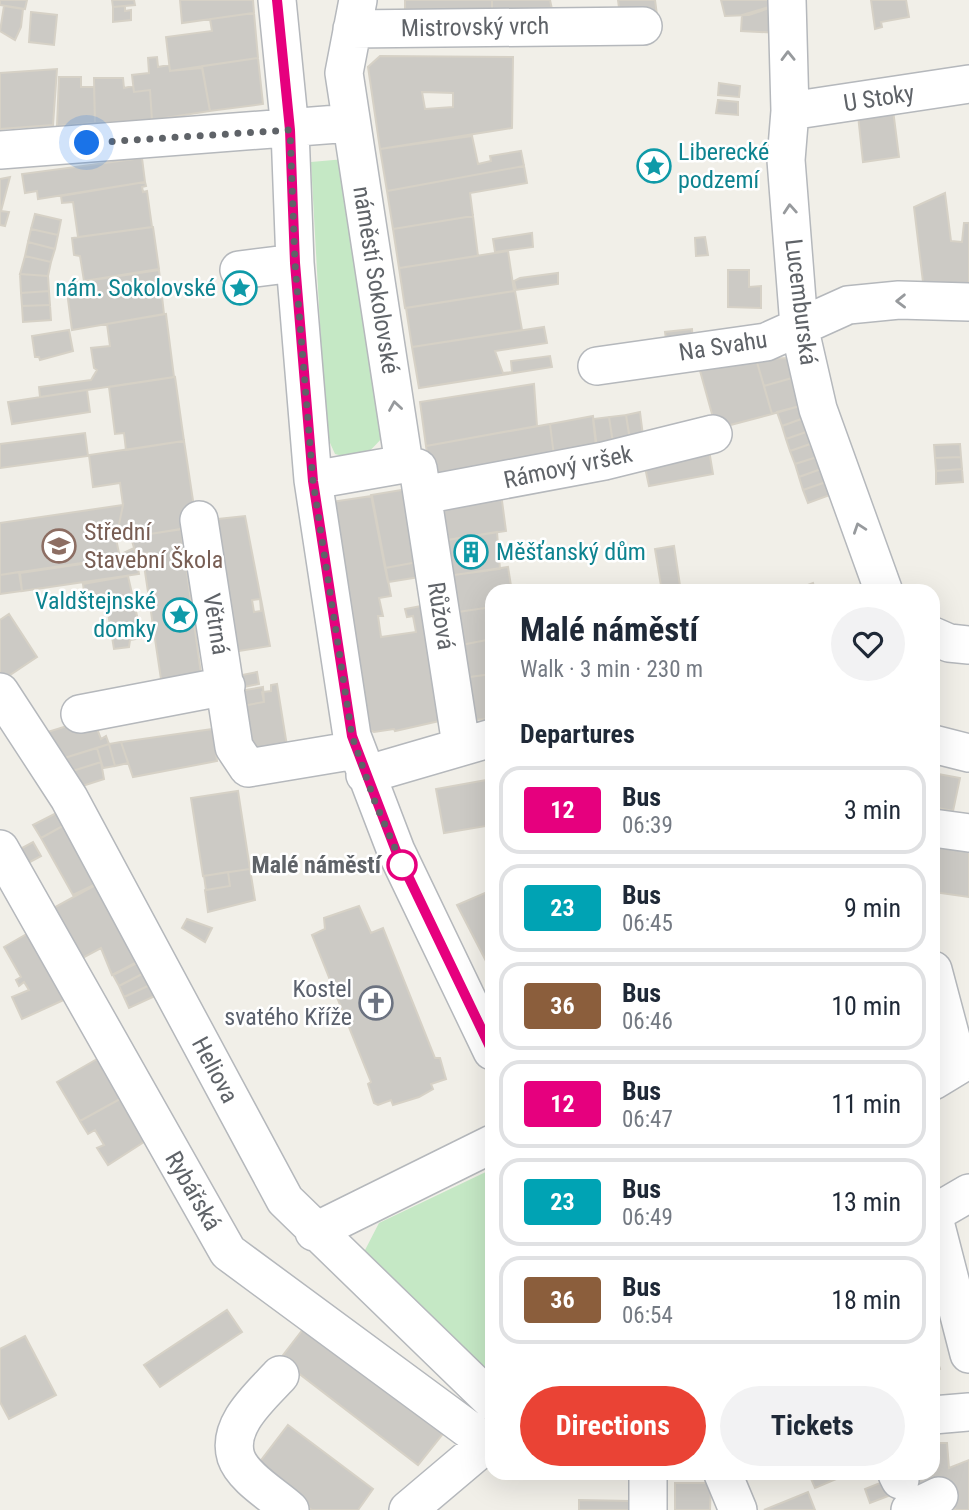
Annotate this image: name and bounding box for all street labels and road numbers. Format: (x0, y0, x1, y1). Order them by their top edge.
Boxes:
street label: Mistrovský vrch (401, 12, 549, 42)
street label: U Stoky (842, 79, 916, 117)
street label: náměstí Sokolovské (347, 184, 405, 376)
street label: Lucemburská (779, 237, 823, 367)
street label: Na Svahu (677, 325, 769, 367)
street label: Rámový vršek (501, 440, 635, 494)
street label: Růžová (422, 580, 460, 652)
street label: Větrná (197, 591, 235, 657)
street label: Heliova (186, 1032, 244, 1108)
street label: Rybářská (159, 1146, 227, 1236)

